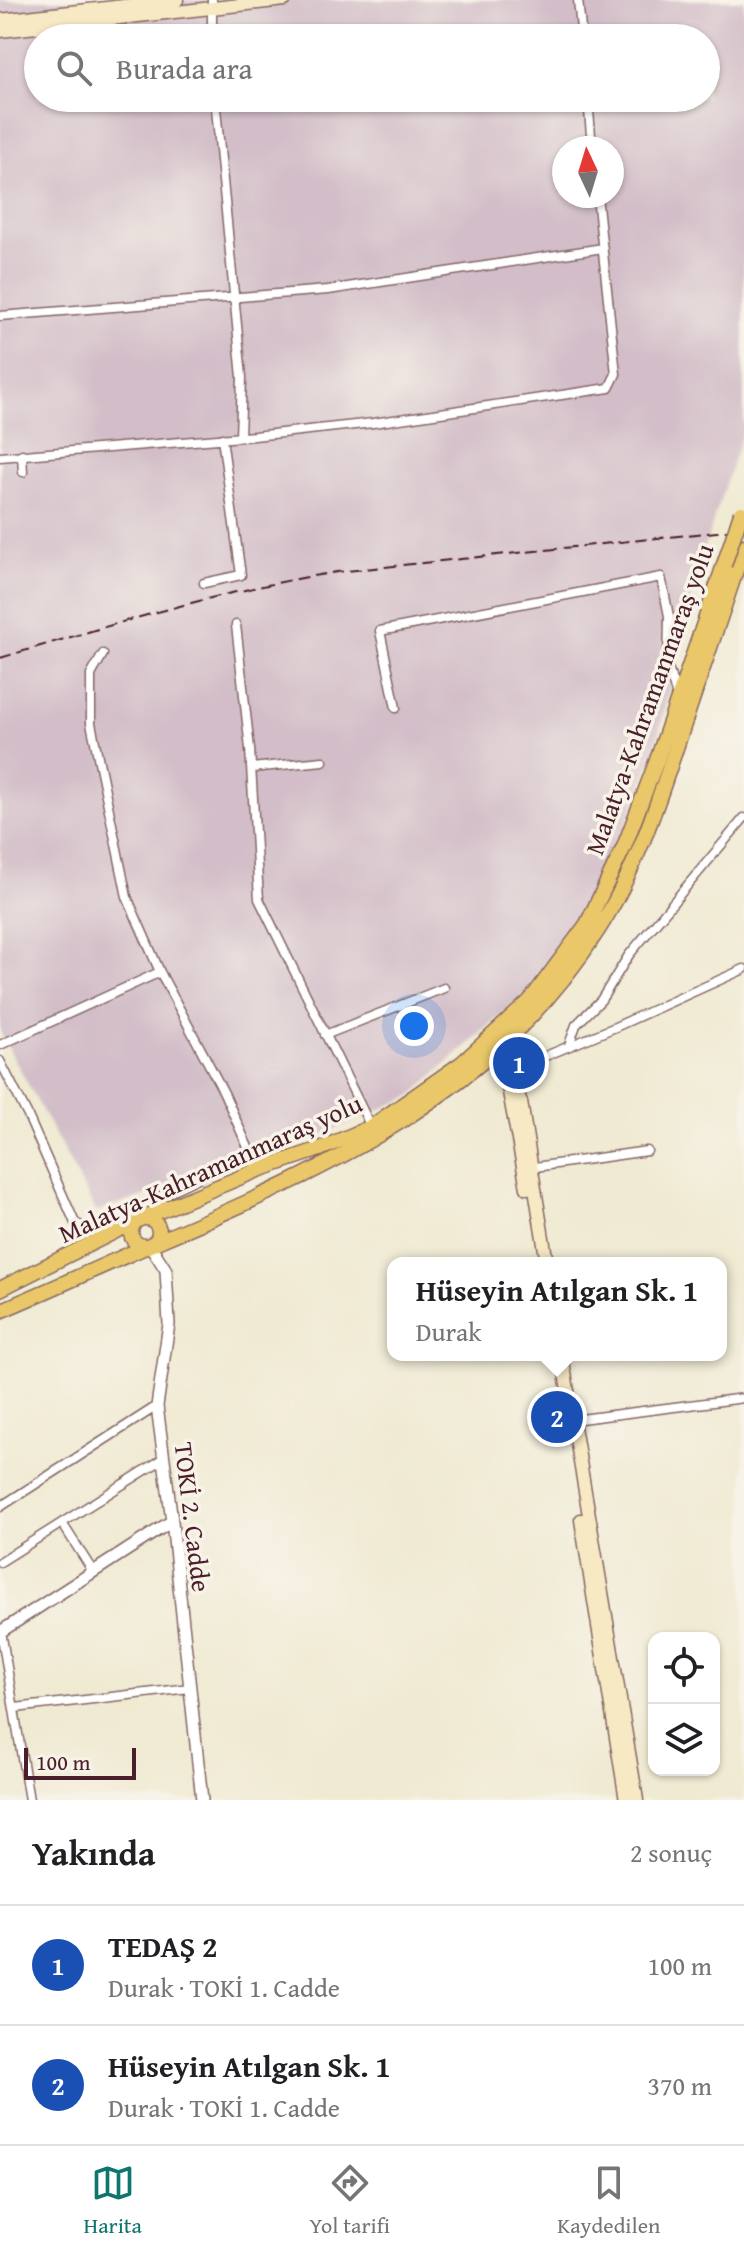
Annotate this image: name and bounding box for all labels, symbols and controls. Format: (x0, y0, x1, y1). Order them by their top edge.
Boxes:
search box (24, 24, 720, 112)
icon: search (52, 46, 96, 90)
text: Burada ara (116, 46, 253, 90)
north arrow (552, 136, 624, 208)
street label: Malatya-Kahramanmaraş yolu (574, 538, 724, 860)
your location (394, 1006, 434, 1046)
pin: 1 (493, 1033, 545, 1093)
street label: Malatya-Kahramanmaraş yolu (52, 1083, 368, 1253)
popup (387, 1257, 727, 1361)
text: Hüseyin Atılgan Sk. 1 (416, 1268, 698, 1312)
text: Durak (416, 1312, 481, 1351)
pin: 2 (531, 1387, 583, 1447)
street label: TOKİ 2. Cadde (164, 1440, 222, 1594)
map controls (648, 1632, 720, 1776)
button: locate (648, 1632, 720, 1704)
button: layers (648, 1704, 720, 1776)
scale bar (24, 1744, 136, 1780)
text: 100 m (36, 1746, 91, 1778)
text: Yakında (32, 1828, 155, 1877)
text: 2 sonuç (630, 1833, 712, 1872)
text: TEDAŞ 2 (108, 1924, 218, 1968)
text: 1 (51, 1946, 65, 1985)
text: 100 m (647, 1946, 712, 1985)
text: Durak · TOKİ 1. Cadde (108, 1968, 340, 2007)
text: Hüseyin Atılgan Sk. 1 (108, 2044, 391, 2088)
text: 2 (51, 2066, 65, 2105)
text: 370 m (647, 2066, 712, 2105)
text: Durak · TOKİ 1. Cadde (108, 2088, 340, 2127)
tab: Harita (84, 2161, 142, 2241)
tab: Yol tarifi (309, 2161, 390, 2241)
tab: Kaydedilen (557, 2161, 660, 2241)

